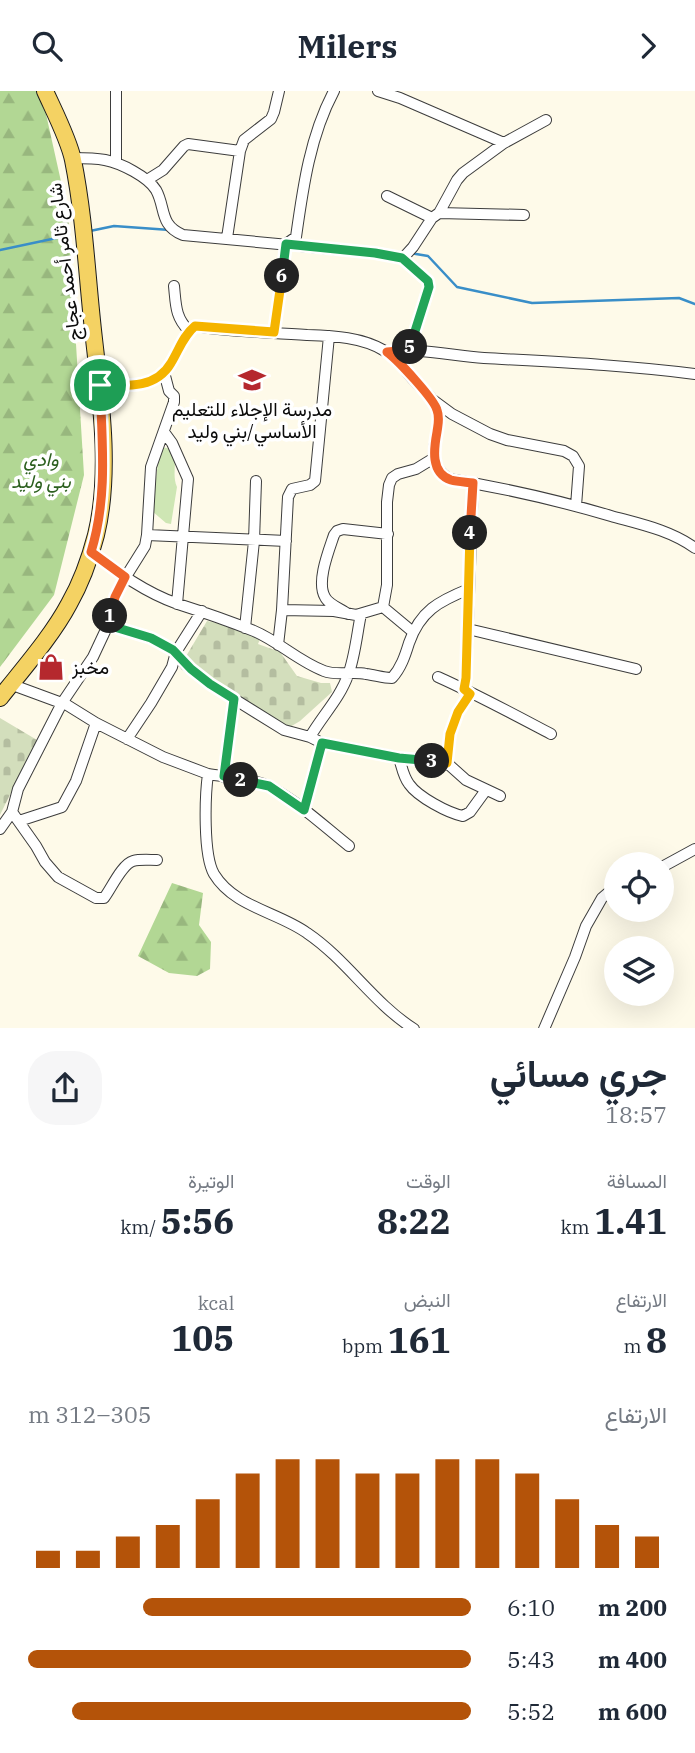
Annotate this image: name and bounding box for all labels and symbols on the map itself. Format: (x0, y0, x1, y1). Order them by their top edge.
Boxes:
street label: شارع ثامر أحمد عجاج (42, 182, 87, 342)
pin: 6 (264, 259, 300, 293)
pin: 5 (392, 329, 428, 365)
pin (70, 355, 130, 415)
school or university icon: مدرسة الإجلاء للتعليم الأساسي/بني وليد (237, 365, 267, 395)
place label: مدرسة الإجلاء للتعليم الأساسي/بني وليد (172, 397, 332, 447)
park label: وادي بني وليد (11, 447, 72, 497)
pin: 4 (452, 515, 488, 551)
pin: 1 (92, 599, 128, 633)
shop icon: مخبز (36, 652, 66, 682)
place label: مخبز (71, 655, 109, 679)
pin: 3 (414, 743, 450, 779)
pin: 2 (224, 763, 258, 797)

